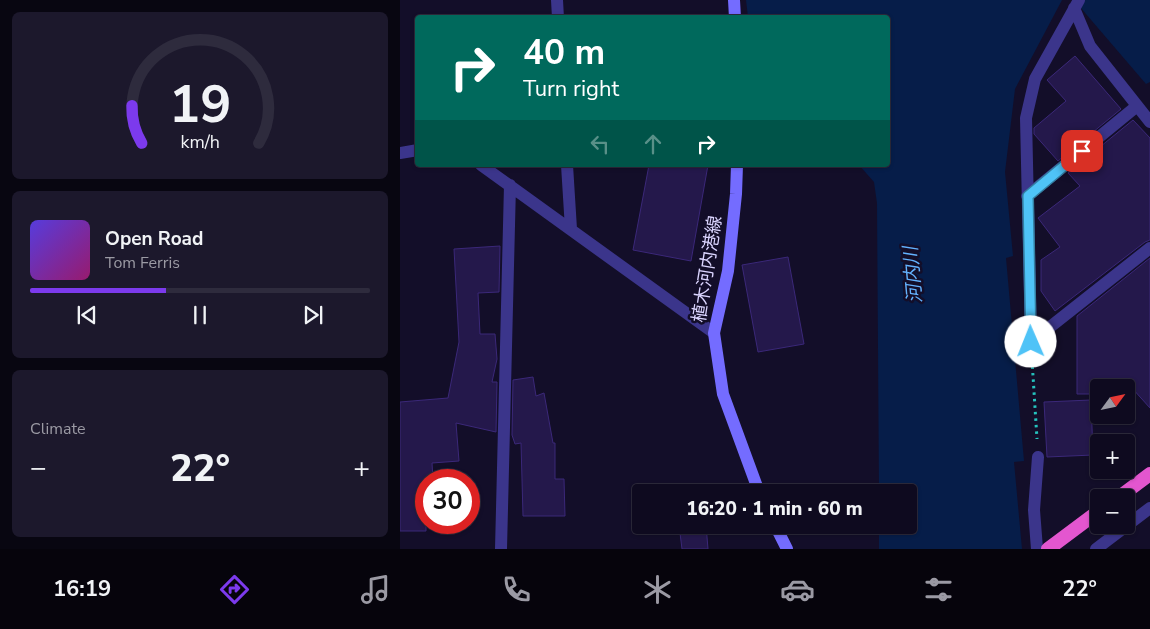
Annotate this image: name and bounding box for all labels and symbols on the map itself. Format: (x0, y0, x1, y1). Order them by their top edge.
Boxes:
pin (1061, 130, 1103, 172)
street label: 植木河内港線 (687, 214, 727, 324)
water label: 河内川 (897, 243, 928, 304)
position arrow (1004, 315, 1056, 367)
north arrow (1090, 379, 1135, 424)
speed limit sign: 30 (415, 469, 480, 534)

